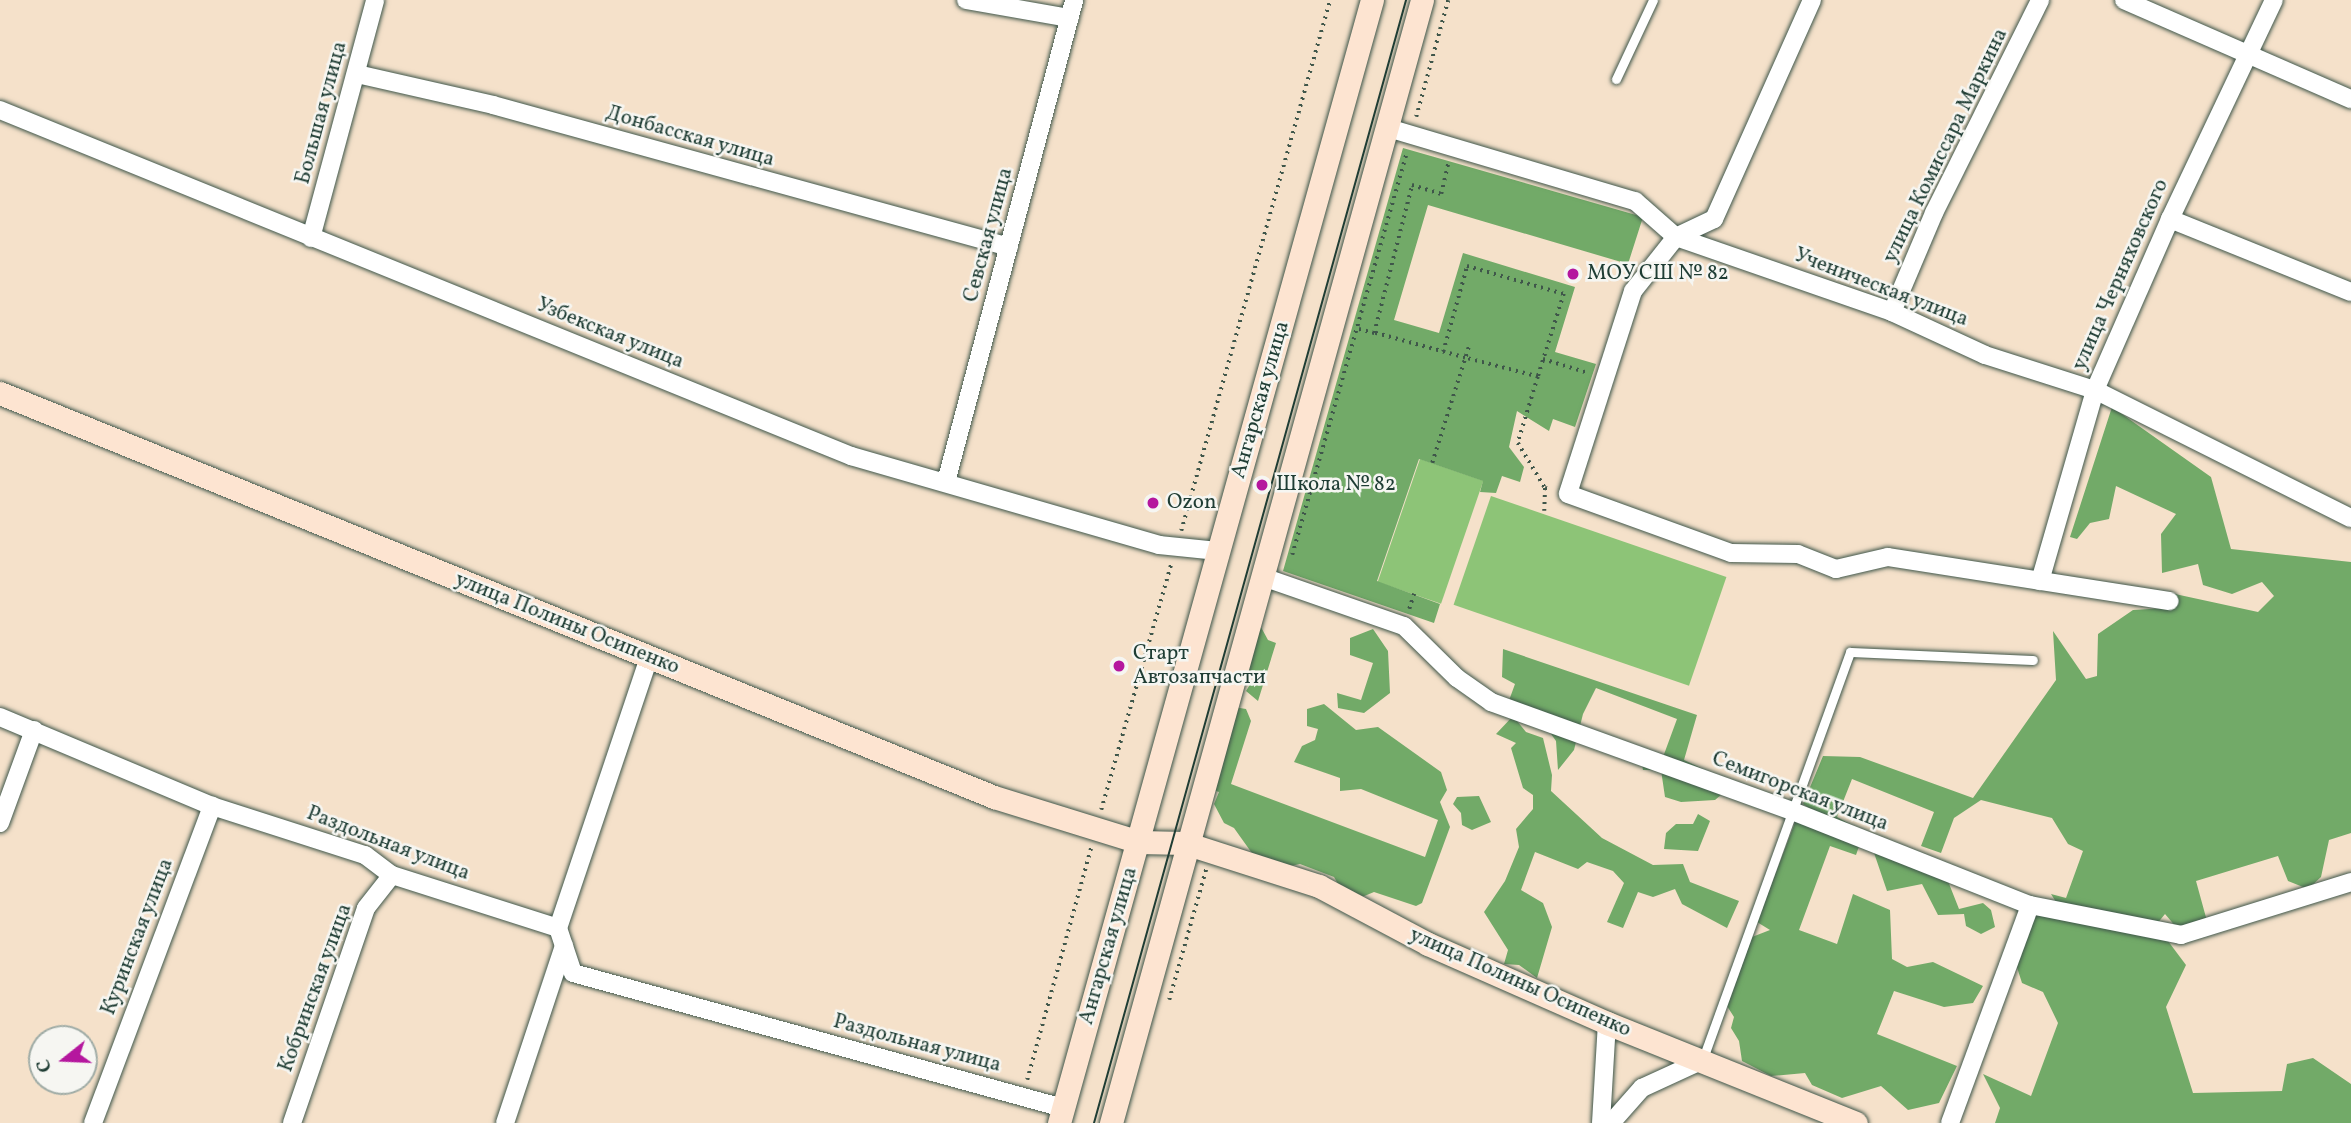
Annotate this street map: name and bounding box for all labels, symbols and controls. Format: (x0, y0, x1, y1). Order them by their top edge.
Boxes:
street label: улица Комиссара Маркина (1878, 25, 2014, 267)
street label: Большая улица (291, 39, 353, 187)
street label: Донбасская улица (603, 101, 777, 173)
street label: Севская улица (959, 165, 1019, 305)
street label: улица Черняховского (2067, 175, 2175, 375)
street label: Ученическая улица (1790, 243, 1972, 333)
place label: МОУ СШ № 82 (1587, 261, 1730, 287)
marker: МОУ СШ № 82 (1565, 266, 1581, 282)
street label: Узбекская улица (532, 293, 688, 375)
street label: Ангарская улица (1226, 318, 1296, 482)
place label: Школа № 82 (1276, 472, 1396, 498)
marker: Школа № 82 (1254, 477, 1270, 493)
place label: Ozon (1167, 490, 1217, 516)
marker: Ozon (1145, 495, 1161, 511)
street label: улица Полины Осипенко (451, 567, 683, 681)
place label: Старт Автозапчасти (1133, 641, 1266, 691)
marker: Старт Автозапчасти (1111, 658, 1127, 674)
street label: Семигорская улица (1708, 747, 1892, 837)
street label: Раздольная улица (303, 801, 473, 887)
street label: Куринская улица (96, 855, 180, 1019)
street label: Ангарская улица (1074, 864, 1144, 1028)
street label: Кобринская улица (274, 900, 358, 1076)
street label: улица Полины Осипенко (1405, 923, 1635, 1043)
street label: Раздольная улица (830, 1009, 1004, 1079)
north arrow (28, 1025, 98, 1095)
text: С (31, 1056, 59, 1076)

